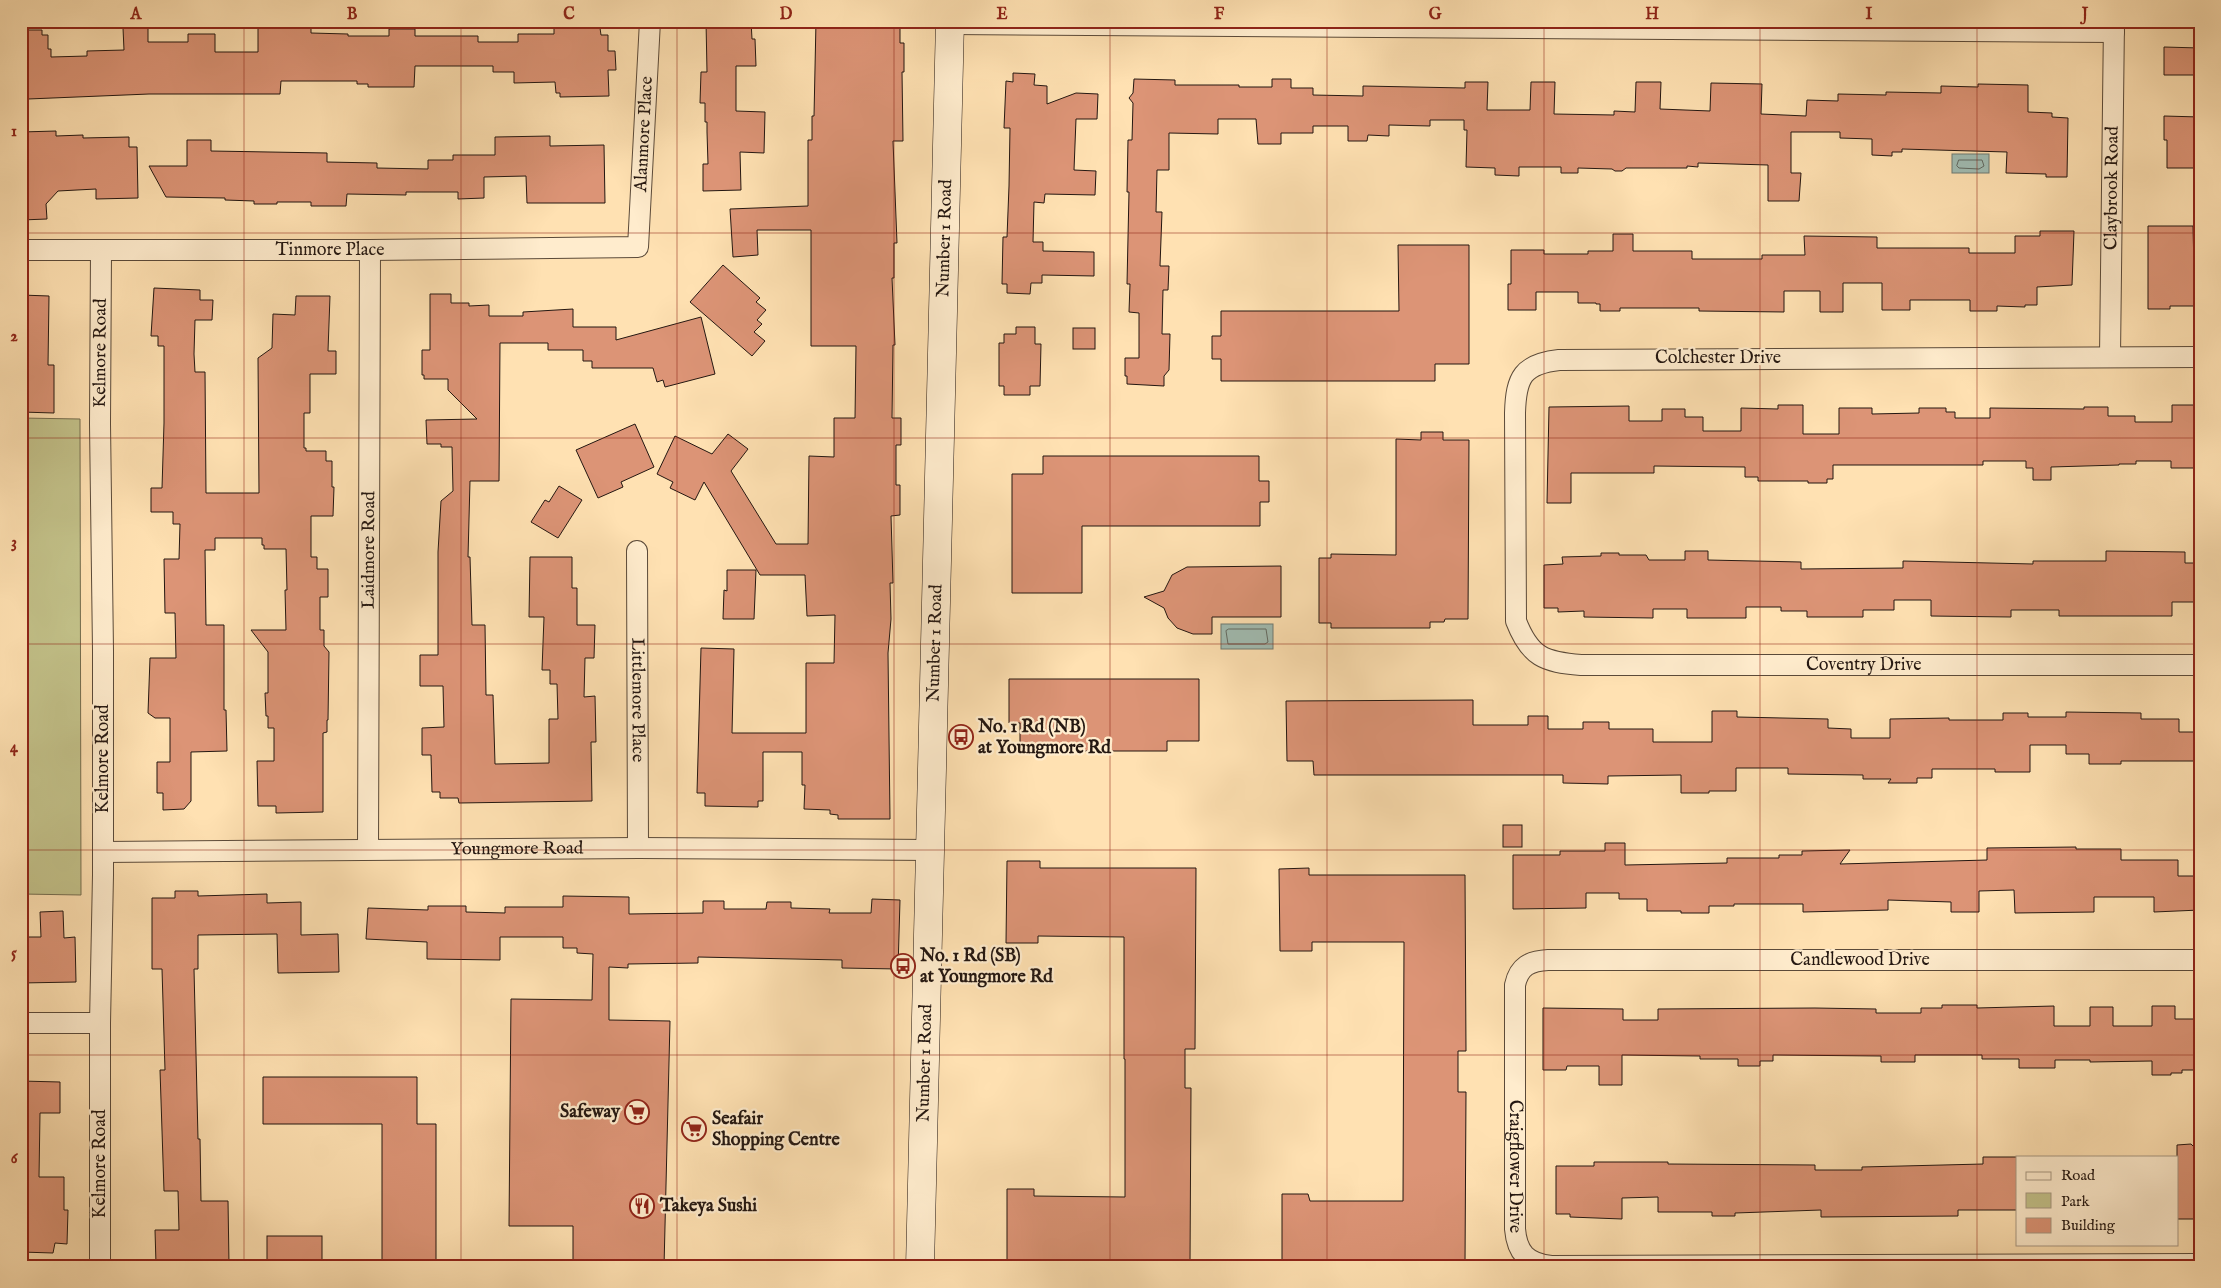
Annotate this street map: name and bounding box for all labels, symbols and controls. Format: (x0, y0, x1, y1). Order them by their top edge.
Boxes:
text: A (130, 5, 143, 25)
text: B (347, 5, 358, 25)
text: C (563, 5, 575, 25)
text: D (780, 5, 793, 25)
text: E (996, 5, 1008, 25)
text: F (1214, 5, 1225, 25)
text: G (1429, 5, 1442, 25)
text: H (1645, 5, 1659, 25)
text: I (1866, 5, 1873, 25)
text: J (2080, 5, 2089, 25)
street label: Alanmore Place (629, 76, 659, 194)
text: 1 (11, 122, 17, 142)
street label: Claybrook Road (2100, 125, 2124, 250)
street label: Number 1 Road (932, 179, 958, 298)
street label: Tinmore Place (276, 238, 385, 262)
street label: Kelmore Road (89, 298, 112, 408)
text: 2 (10, 327, 18, 347)
street label: Colchester Drive (1655, 347, 1781, 370)
street label: Laidmore Road (357, 491, 381, 609)
text: 3 (11, 533, 17, 553)
street label: Number 1 Road (922, 583, 948, 702)
street label: Littlemore Place (626, 638, 649, 762)
street label: Coventry Drive (1806, 654, 1922, 677)
street label: Kelmore Road (92, 704, 115, 814)
place label: No. 1 Rd (NB) at Youngmore Rd (977, 716, 1111, 760)
bus stop icon: No. 1 Rd (NB) at Youngmore Rd (948, 724, 974, 750)
text: 4 (10, 738, 19, 758)
street label: Youngmore Road (451, 837, 584, 861)
text: 5 (11, 944, 17, 964)
place label: No. 1 Rd (SB) at Youngmore Rd (919, 945, 1053, 989)
street label: Candlewood Drive (1790, 949, 1930, 972)
bus stop icon: No. 1 Rd (SB) at Youngmore Rd (890, 953, 916, 979)
street label: Number 1 Road (912, 1003, 938, 1122)
supermarket icon: Safeway (624, 1099, 650, 1125)
street label: Craigflower Drive (1503, 1100, 1527, 1234)
place label: Safeway (560, 1101, 621, 1124)
place label: Seafair Shopping Centre (712, 1108, 840, 1152)
street label: Kelmore Road (89, 1109, 112, 1219)
supermarket icon: Seafair Shopping Centre (681, 1116, 707, 1142)
text: 6 (11, 1149, 19, 1169)
legend (2016, 1156, 2178, 1246)
text: Road (2061, 1166, 2096, 1185)
text: Park (2061, 1192, 2091, 1211)
restaurant icon: Takeya Sushi (629, 1193, 655, 1219)
place label: Takeya Sushi (659, 1195, 757, 1218)
text: Building (2061, 1216, 2116, 1235)

